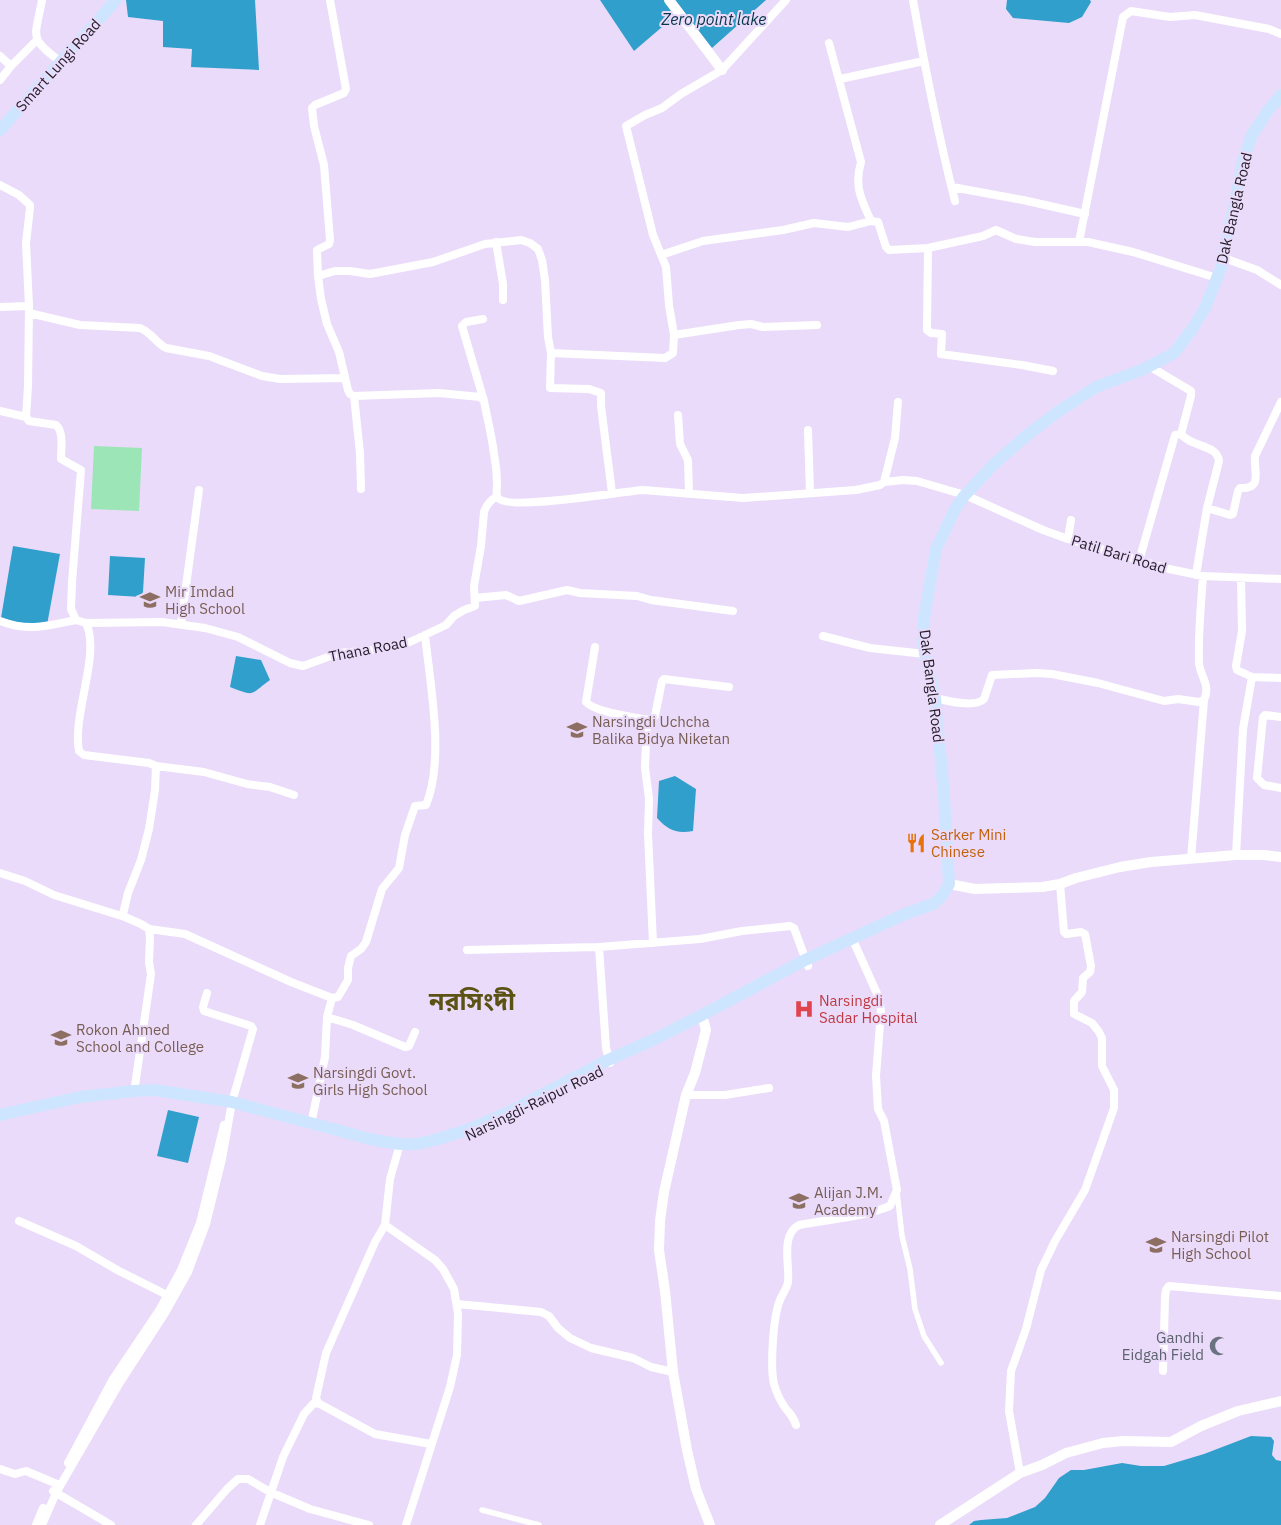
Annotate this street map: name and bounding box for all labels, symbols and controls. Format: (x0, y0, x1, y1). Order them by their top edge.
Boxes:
water label: Zero point lake (660, 9, 767, 29)
street label: Smart Lungi Road (11, 15, 105, 115)
street label: Dak Bangla Road (1212, 150, 1256, 266)
street label: Patil Bari Road (1069, 530, 1169, 578)
place label: Mir Imdad High School (165, 582, 245, 618)
school or university icon: Mir Imdad High School (139, 589, 161, 611)
street label: Dak Bangla Road (916, 628, 948, 744)
street label: Thana Road (327, 632, 409, 666)
place label: Narsingdi Uchcha Balika Bidya Niketan (592, 712, 730, 748)
school or university icon: Narsingdi Uchcha Balika Bidya Niketan (566, 719, 588, 741)
place label: Sarker Mini Chinese (931, 825, 1006, 861)
restaurant icon: Sarker Mini Chinese (905, 832, 927, 854)
district label: নরসিংদী (428, 984, 516, 1017)
place label: Narsingdi Sadar Hospital (819, 991, 918, 1027)
hospital icon: Narsingdi Sadar Hospital (793, 998, 815, 1020)
place label: Rokon Ahmed School and College (76, 1020, 204, 1056)
school or university icon: Rokon Ahmed School and College (50, 1027, 72, 1049)
street label: Narsingdi-Raipur Road (462, 1061, 606, 1145)
place label: Narsingdi Govt. Girls High School (313, 1063, 428, 1099)
school or university icon: Narsingdi Govt. Girls High School (287, 1070, 309, 1092)
place label: Alijan J.M. Academy (814, 1183, 883, 1219)
school or university icon: Alijan J.M. Academy (788, 1190, 810, 1212)
place label: Narsingdi Pilot High School (1171, 1227, 1269, 1263)
school or university icon: Narsingdi Pilot High School (1145, 1234, 1167, 1256)
place label: Gandhi Eidgah Field (1122, 1328, 1204, 1364)
mosque icon: Gandhi Eidgah Field (1208, 1335, 1230, 1357)

